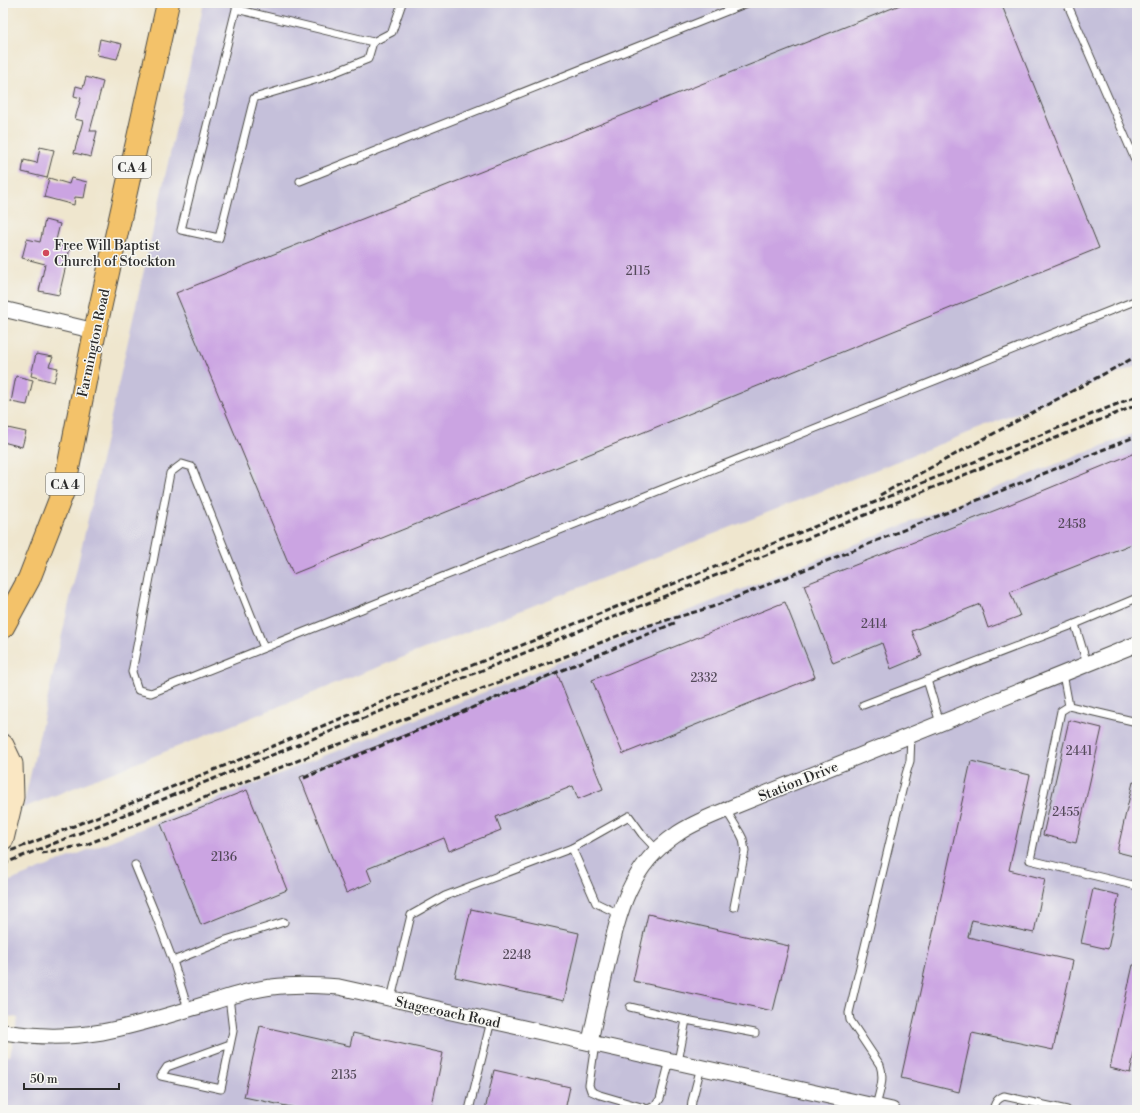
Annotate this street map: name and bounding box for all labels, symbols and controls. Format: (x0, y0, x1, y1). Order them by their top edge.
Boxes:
road number: CA 4 (113, 156, 151, 178)
place label: Free Will Baptist Church of Stockton (54, 237, 176, 271)
marker: Free Will Baptist Church of Stockton (41, 248, 51, 258)
house number: 2115 (626, 264, 651, 279)
street label: Farmington Road (74, 287, 114, 399)
road number: CA 4 (46, 473, 84, 495)
house number: 2458 (1058, 517, 1086, 532)
house number: 2414 (861, 617, 887, 632)
house number: 2332 (691, 671, 718, 686)
house number: 2441 (1066, 744, 1093, 759)
street label: Station Drive (756, 758, 841, 806)
house number: 2455 (1052, 805, 1080, 820)
house number: 2136 (211, 850, 237, 865)
house number: 2248 (503, 948, 531, 963)
street label: Stagecoach Road (394, 993, 502, 1033)
scale bar (24, 1065, 119, 1091)
house number: 2135 (331, 1068, 357, 1083)
text: 50 m (30, 1072, 58, 1087)

